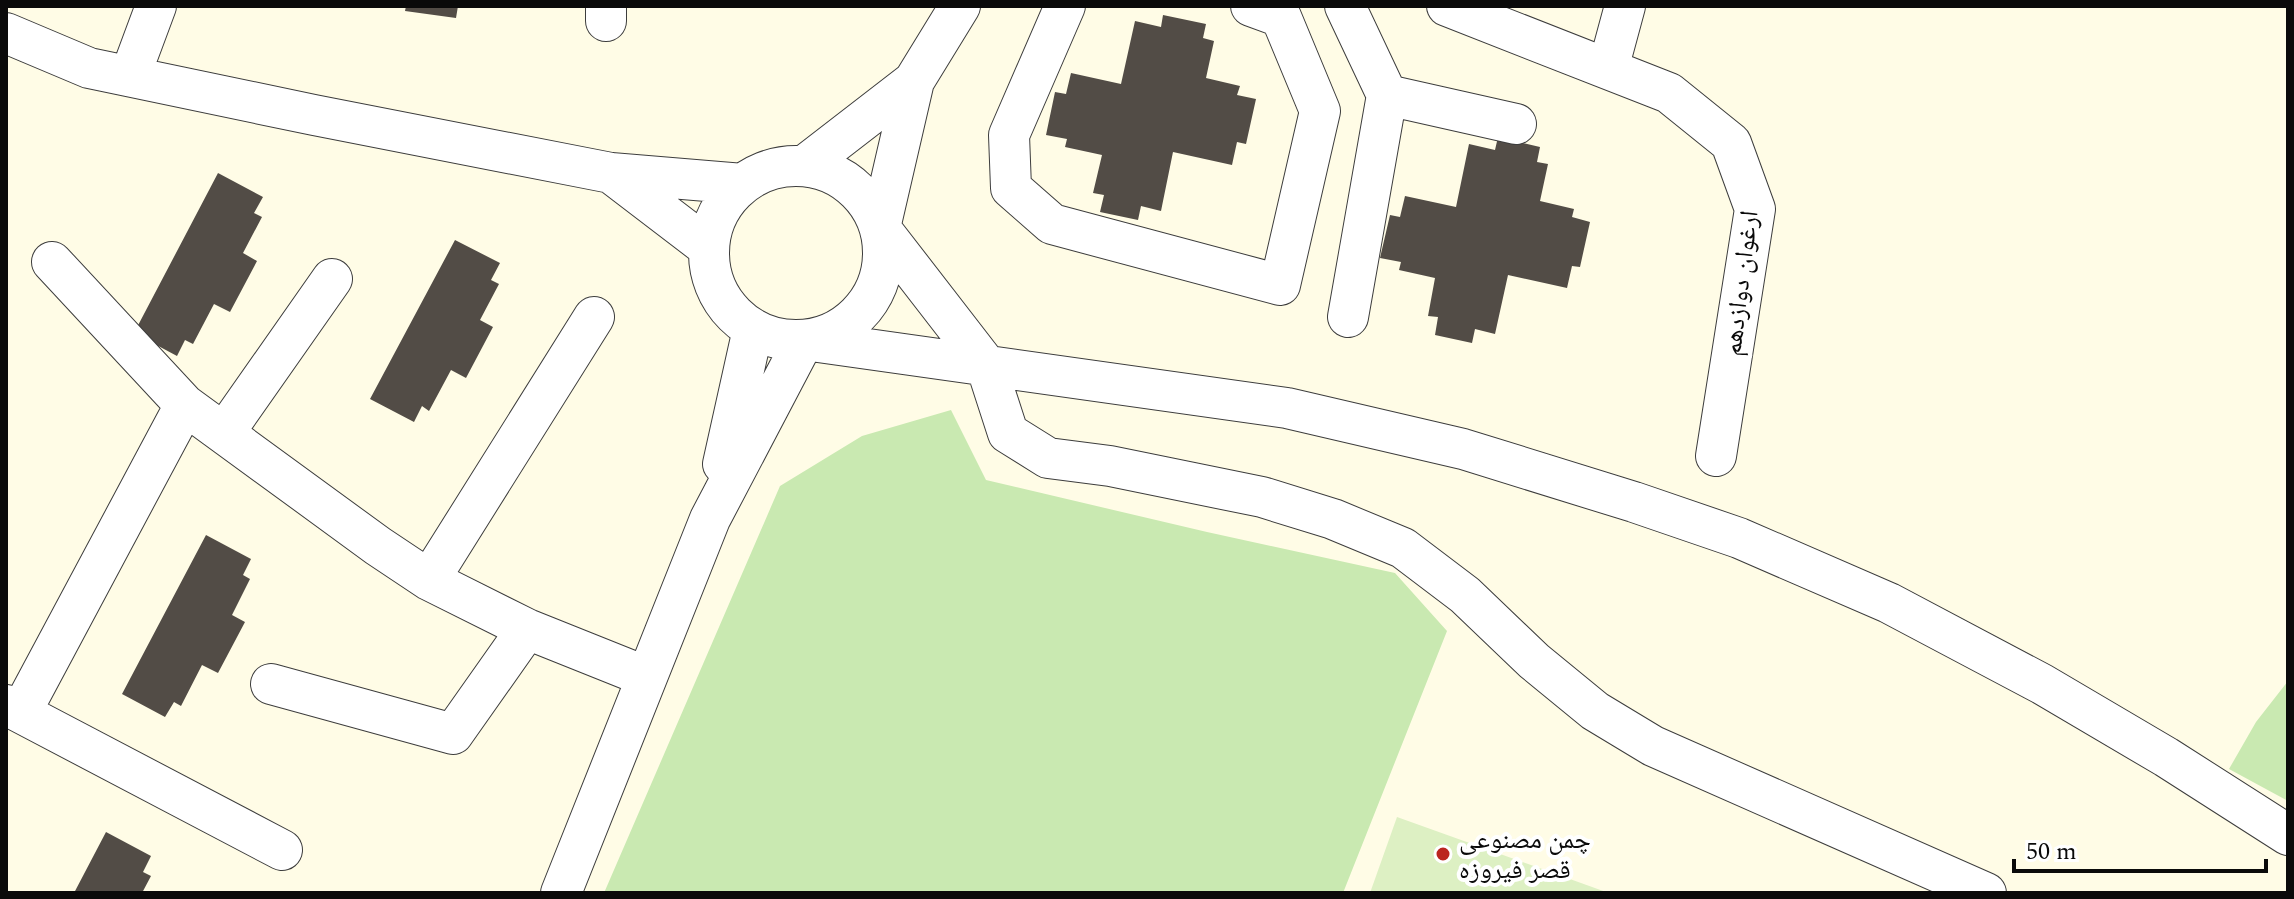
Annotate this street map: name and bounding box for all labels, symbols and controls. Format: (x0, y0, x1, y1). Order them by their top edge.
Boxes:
street label: ارغوان دوازدهم (1712, 208, 1770, 358)
place label: چمن مصنوعی قصر فیروزه (1459, 820, 1591, 890)
scale bar (2014, 823, 2266, 873)
text: 50 m (2026, 834, 2077, 870)
marker: چمن مصنوعی قصر فیروزه (1434, 845, 1452, 863)

